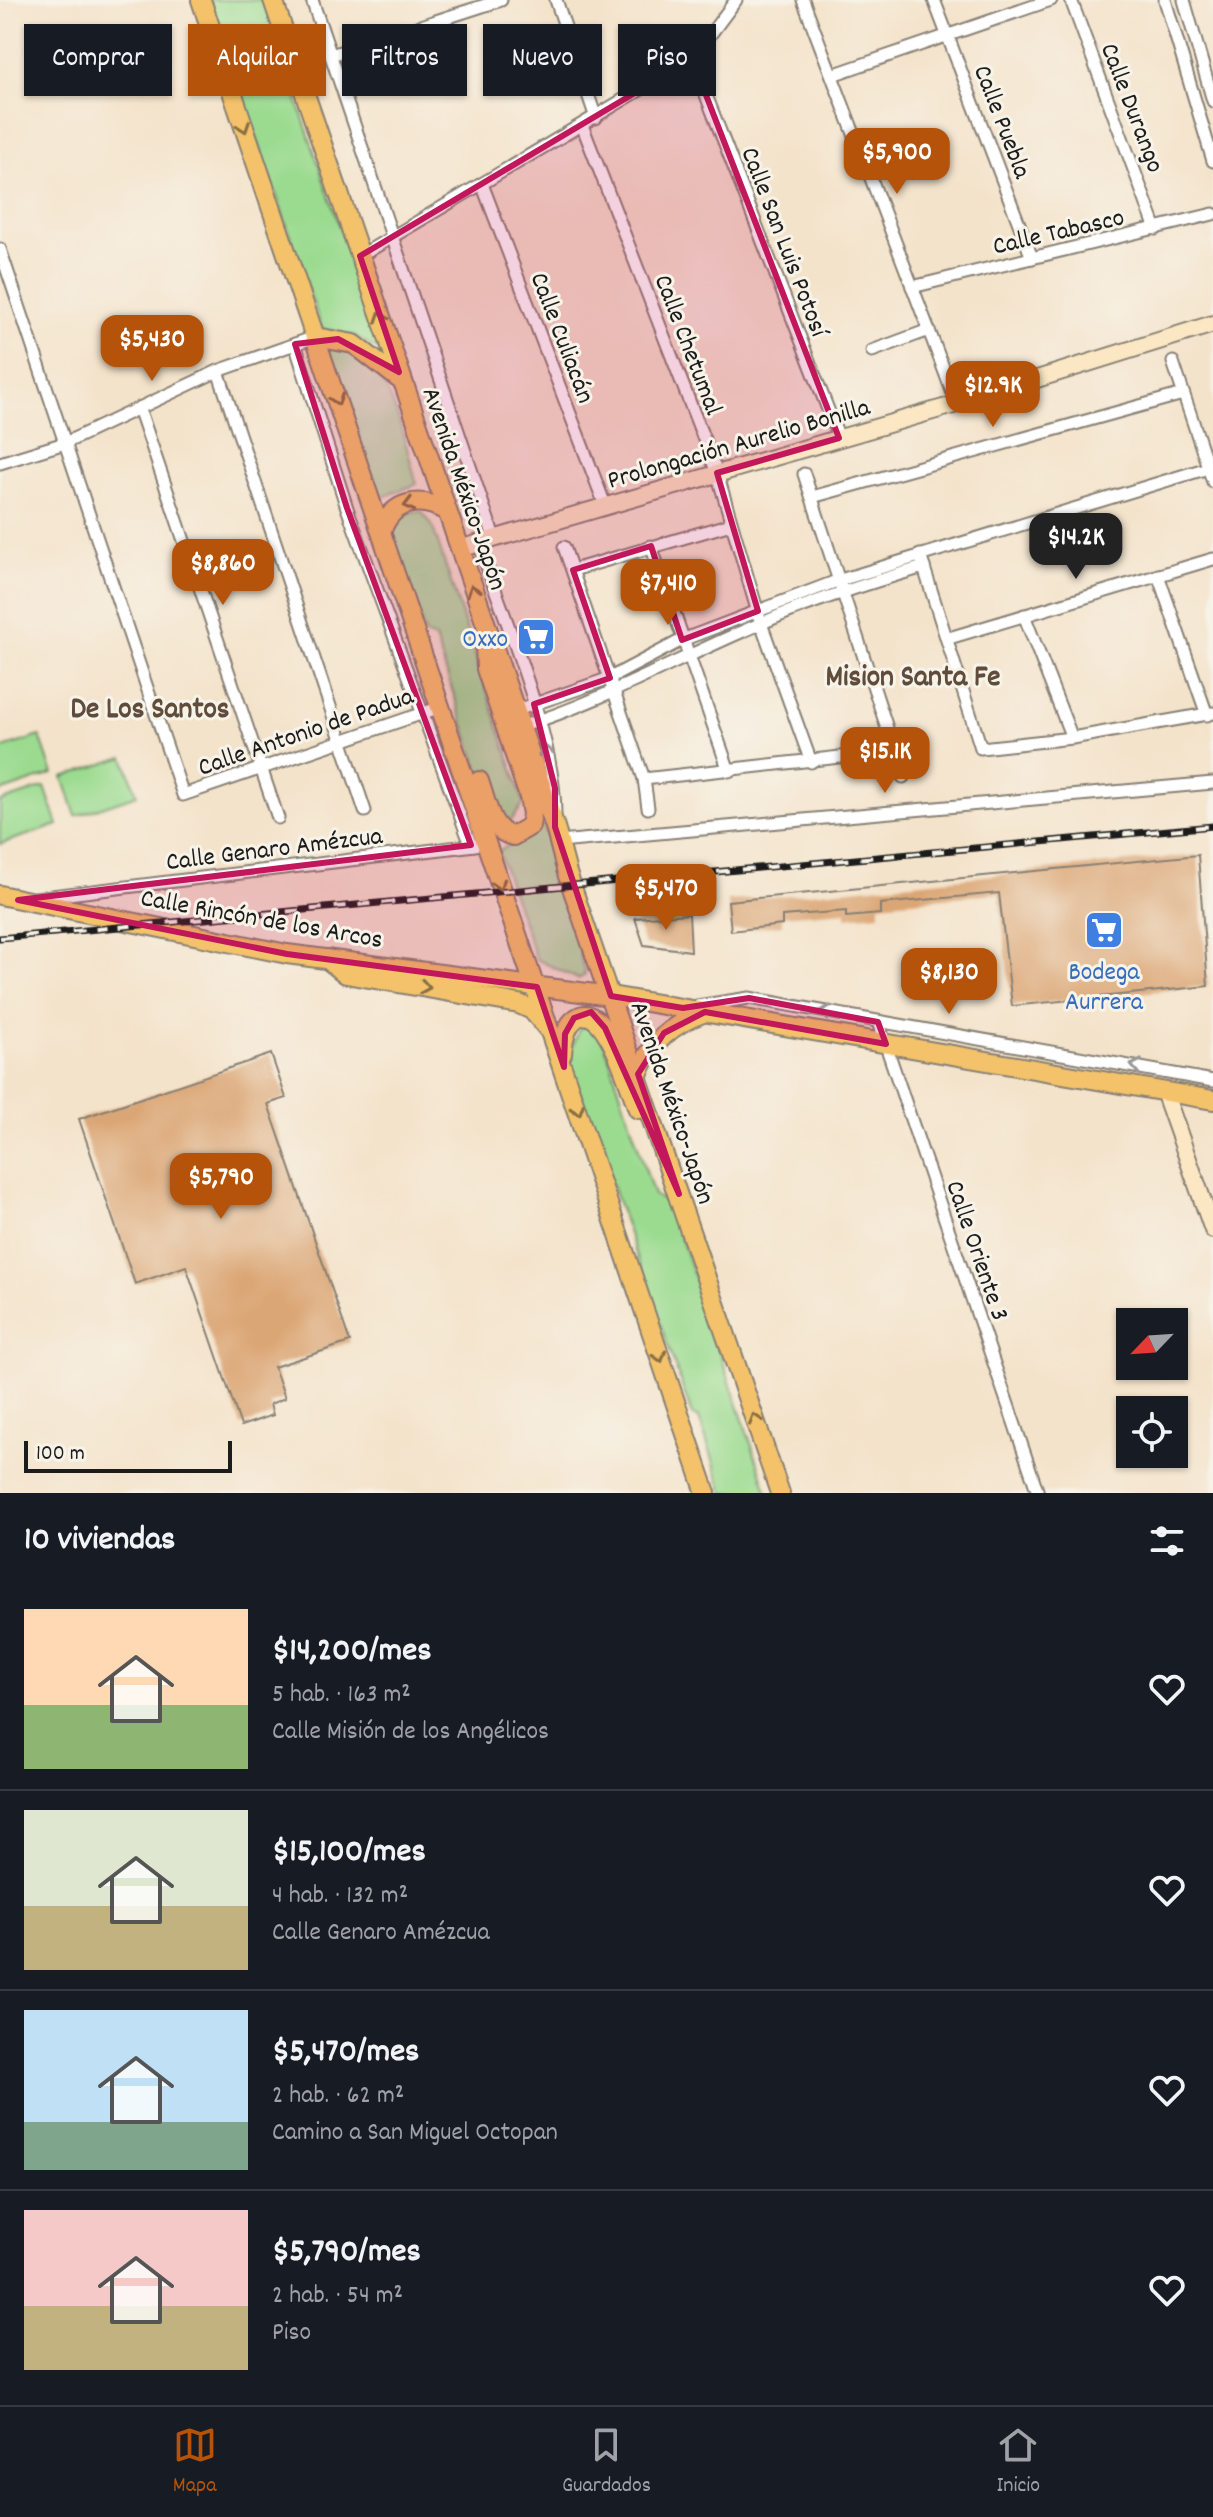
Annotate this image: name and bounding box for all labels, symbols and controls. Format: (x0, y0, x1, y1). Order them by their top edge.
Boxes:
chip: Comprar (24, 24, 172, 96)
chip: Alquilar (188, 24, 326, 96)
chip: Filtros (342, 24, 467, 96)
chip: Nuevo (483, 24, 602, 96)
chip: Piso (618, 24, 716, 96)
street label: Calle Durango (1089, 38, 1172, 178)
street label: Calle Puebla (962, 60, 1040, 185)
one-way arrow (235, 119, 251, 133)
pin: $5,900 (832, 128, 962, 196)
text: $5,900 (862, 135, 932, 172)
street label: Calle San Luis Potosí (730, 142, 837, 344)
street label: Calle Tabasco (989, 200, 1128, 266)
street label: Calle Culiacán (519, 267, 603, 409)
street label: Calle Chetumal (643, 270, 731, 421)
one-way arrow (374, 311, 390, 325)
pin: $5,430 (87, 315, 217, 383)
text: $5,430 (119, 322, 185, 359)
pin: $12.9K (928, 361, 1058, 429)
text: $12.9K (964, 368, 1022, 405)
street label: Avenida México-Japón (411, 383, 515, 596)
street label: Prolongación Aurelio Bonilla (603, 390, 875, 501)
one-way arrow (327, 392, 343, 406)
one-way arrow (403, 496, 417, 512)
pin: $14.2K (1011, 513, 1141, 581)
text: $14.2K (1047, 520, 1105, 557)
pin: $8,860 (158, 539, 288, 607)
text: $8,860 (190, 546, 256, 583)
pin: $7,410 (603, 559, 733, 627)
text: $7,410 (639, 566, 697, 603)
one-way arrow (467, 584, 483, 598)
supermarket icon: Oxxo (515, 616, 557, 658)
place label: Oxxo (462, 622, 508, 659)
district label: Mision Santa Fe (825, 658, 1001, 701)
street label: Calle Antonio de Padua (193, 679, 420, 788)
district label: De Los Santos (71, 690, 229, 733)
pin: $15.1K (820, 727, 950, 795)
text: $15.1K (859, 734, 911, 771)
one-way arrow (538, 743, 555, 757)
street label: Calle Genaro Amézcua (164, 819, 386, 882)
pin: $5,470 (601, 864, 731, 932)
text: $5,470 (633, 871, 699, 908)
one-way arrow (490, 878, 506, 891)
street label: Calle Rincón de los Arcos (137, 881, 385, 960)
supermarket icon: Bodega Aurrera (1083, 909, 1125, 951)
pin: $8,130 (884, 948, 1014, 1016)
text: $8,130 (919, 955, 979, 992)
place label: Bodega Aurrera (1065, 955, 1144, 1022)
one-way arrow (419, 978, 432, 995)
street label: Avenida México-Japón (619, 997, 723, 1210)
one-way arrow (818, 1005, 832, 1022)
one-way arrow (1130, 1058, 1143, 1075)
one-way arrow (569, 1103, 585, 1117)
pin: $5,790 (156, 1153, 286, 1221)
text: $5,790 (188, 1160, 254, 1197)
street label: Calle Oriente 3 (934, 1176, 1017, 1326)
north arrow (1116, 1308, 1188, 1380)
map controls (1116, 1308, 1188, 1468)
one-way arrow (651, 1350, 667, 1364)
button: locate (1116, 1396, 1188, 1468)
one-way arrow (749, 1413, 765, 1427)
scale bar (24, 1437, 232, 1473)
text: 100 m (36, 1439, 85, 1470)
text: 10 viviendas (24, 1517, 175, 1566)
icon: filters (1145, 1519, 1189, 1563)
text: $14,200/mes (272, 1628, 432, 1677)
icon: home (88, 1641, 184, 1737)
icon: heart (1145, 1667, 1189, 1711)
text: 5 hab. · 163 m² (272, 1677, 411, 1714)
text: Calle Misión de los Angélicos (272, 1714, 549, 1751)
text: $15,100/mes (272, 1829, 426, 1878)
icon: home (88, 1842, 184, 1938)
icon: heart (1145, 1868, 1189, 1912)
text: 4 hab. · 132 m² (272, 1878, 408, 1915)
text: Calle Genaro Amézcua (272, 1915, 490, 1952)
text: $5,470/mes (272, 2029, 419, 2078)
icon: home (88, 2042, 184, 2138)
icon: heart (1145, 2068, 1189, 2112)
text: 2 hab. · 62 m² (272, 2078, 404, 2115)
text: Camino a San Miguel Octopan (272, 2115, 558, 2152)
text: $5,790/mes (272, 2229, 421, 2278)
icon: home (88, 2242, 184, 2338)
icon: heart (1145, 2268, 1189, 2312)
text: 2 hab. · 54 m² (272, 2278, 403, 2315)
text: Piso (272, 2315, 311, 2352)
tab: Mapa (173, 2423, 217, 2502)
tab: Guardados (562, 2423, 651, 2502)
tab: Inicio (996, 2423, 1040, 2502)

